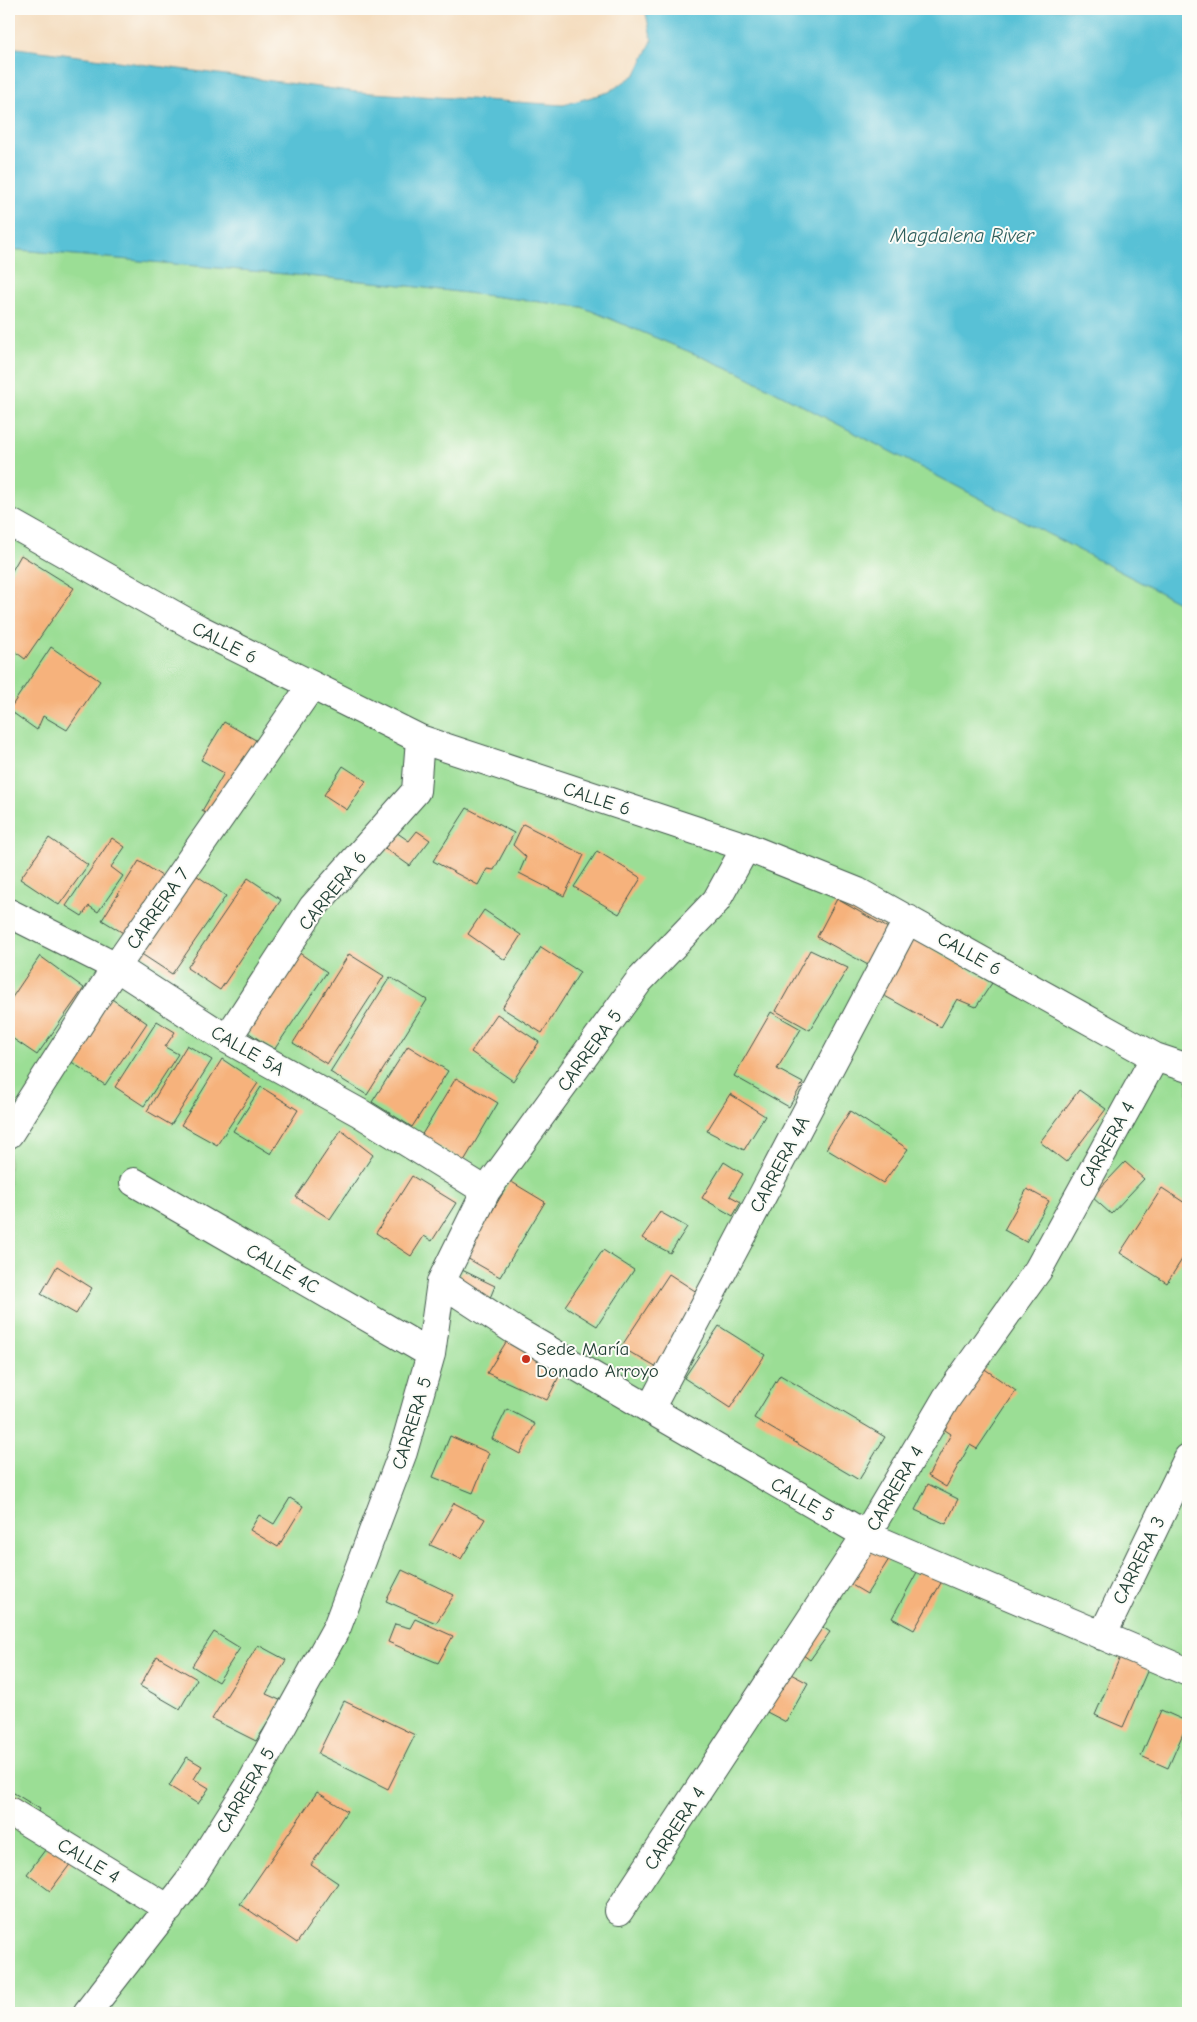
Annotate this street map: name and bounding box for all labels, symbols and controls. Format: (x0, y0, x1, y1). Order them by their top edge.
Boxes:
water label: Magdalena River (889, 224, 1035, 247)
street label: CALLE 6 (188, 617, 261, 669)
street label: CALLE 6 (560, 778, 633, 820)
street label: CARRERA 6 (294, 846, 371, 935)
street label: CARRERA 7 (122, 864, 194, 954)
street label: CALLE 6 (934, 927, 1005, 980)
street label: CARRERA 5 (553, 1005, 627, 1096)
street label: CALLE 5A (207, 1021, 288, 1081)
street label: CARRERA 4 (1074, 1098, 1139, 1191)
street label: CARRERA 4A (745, 1113, 814, 1216)
street label: CALLE 4C (242, 1239, 323, 1299)
place label: Sede María Donado Arroyo (536, 1338, 659, 1382)
marker: Sede María Donado Arroyo (520, 1353, 532, 1365)
street label: CARRERA 5 (387, 1374, 436, 1472)
street label: CARRERA 4 (862, 1442, 928, 1535)
street label: CALLE 5 (767, 1473, 838, 1527)
street label: CARRERA 3 (1108, 1513, 1170, 1608)
street label: CARRERA 5 (212, 1744, 280, 1837)
street label: CARRERA 4 (640, 1783, 710, 1874)
street label: CALLE 4 (53, 1834, 124, 1888)

